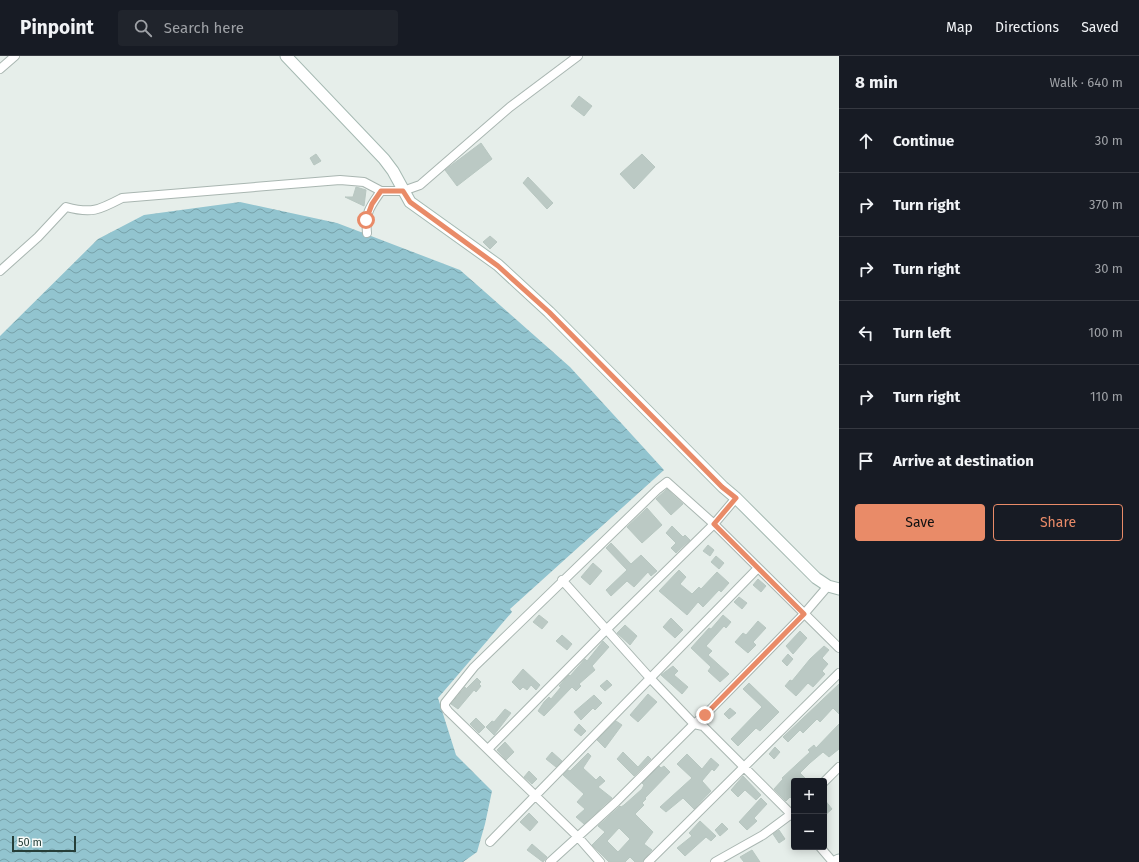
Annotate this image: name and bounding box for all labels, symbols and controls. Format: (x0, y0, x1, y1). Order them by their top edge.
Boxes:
search box (118, 10, 398, 46)
text: Pinpoint (20, 16, 94, 39)
icon: search (132, 17, 154, 39)
text: Search here (164, 19, 244, 37)
text: Map (946, 19, 973, 36)
text: Directions (995, 19, 1059, 36)
text: Saved (1081, 19, 1119, 36)
text: 8 min (855, 72, 898, 93)
text: Walk · 640 m (1050, 75, 1123, 90)
icon: ahead (855, 130, 877, 152)
text: Continue (893, 132, 954, 150)
text: 30 m (1095, 133, 1123, 148)
icon: right (855, 194, 877, 216)
text: Turn right (893, 196, 960, 214)
text: 370 m (1089, 197, 1123, 212)
route start (357, 211, 375, 229)
icon: right (855, 258, 877, 280)
text: Turn right (893, 260, 960, 278)
text: 30 m (1095, 261, 1123, 276)
icon: left (855, 322, 877, 344)
text: Turn left (893, 324, 951, 342)
text: 100 m (1088, 325, 1123, 340)
icon: right (855, 386, 877, 408)
text: Turn right (893, 388, 960, 406)
text: 110 m (1090, 389, 1123, 404)
icon: arrive (855, 450, 877, 472)
text: Arrive at destination (893, 452, 1034, 470)
button: Save (855, 504, 985, 541)
button: Share (993, 504, 1123, 541)
route end (696, 706, 714, 724)
map controls (791, 778, 827, 850)
button: + (791, 778, 827, 814)
button: − (791, 814, 827, 850)
scale bar (12, 834, 76, 853)
text: 50 m (18, 836, 42, 849)

